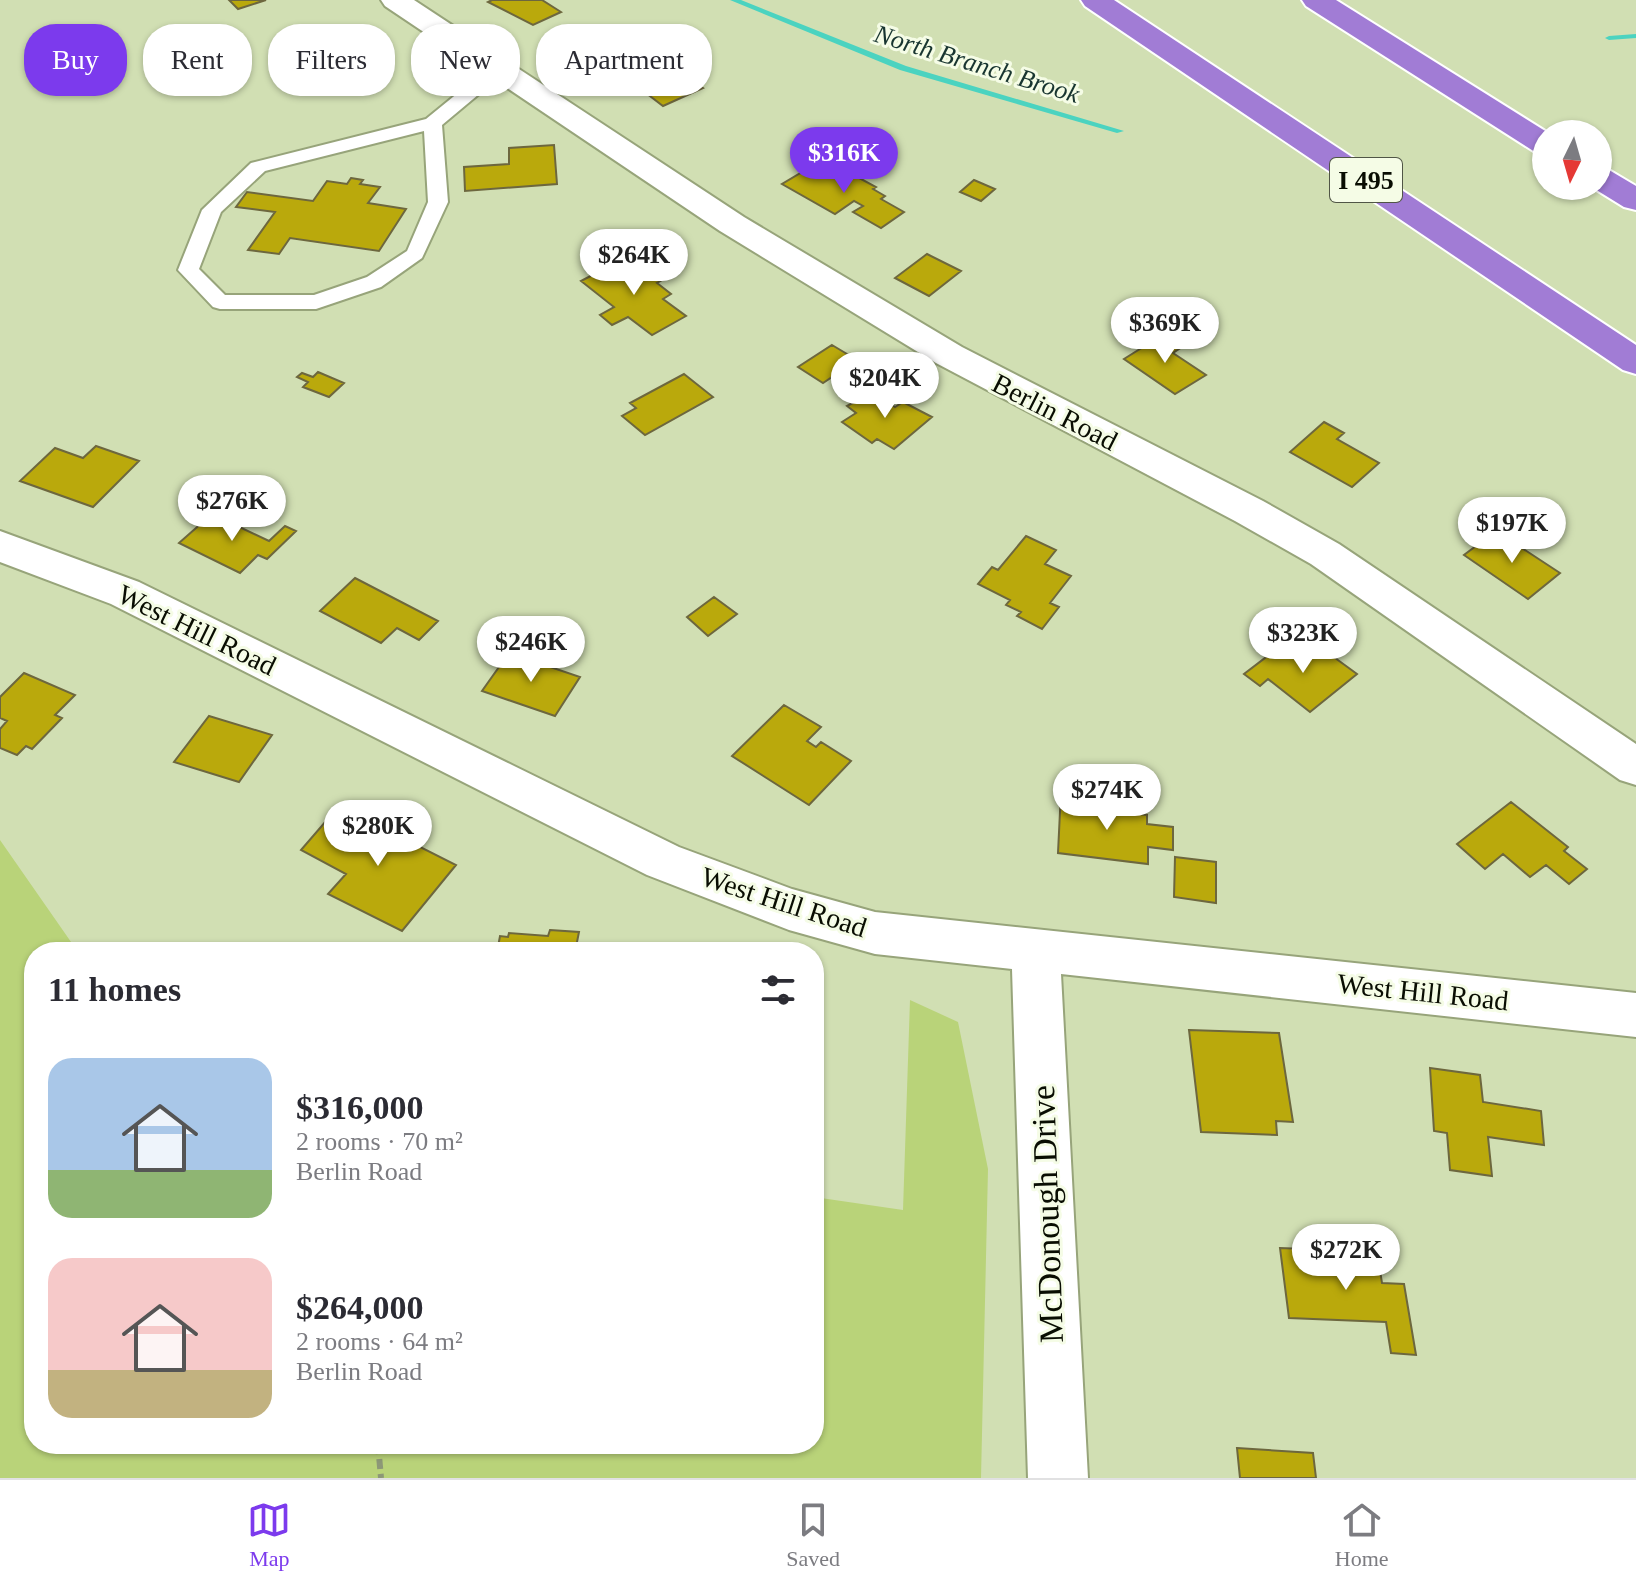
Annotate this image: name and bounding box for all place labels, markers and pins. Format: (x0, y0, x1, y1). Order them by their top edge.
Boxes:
pin: $316K (788, 127, 900, 195)
pin: $264K (578, 229, 690, 297)
pin: $369K (1109, 297, 1221, 365)
pin: $204K (829, 352, 941, 420)
pin: $276K (176, 475, 288, 543)
pin: $197K (1456, 497, 1568, 565)
pin: $323K (1247, 607, 1359, 675)
pin: $246K (475, 616, 587, 684)
pin: $274K (1051, 764, 1163, 832)
pin: $280K (322, 800, 434, 868)
pin: $272K (1290, 1224, 1402, 1292)

